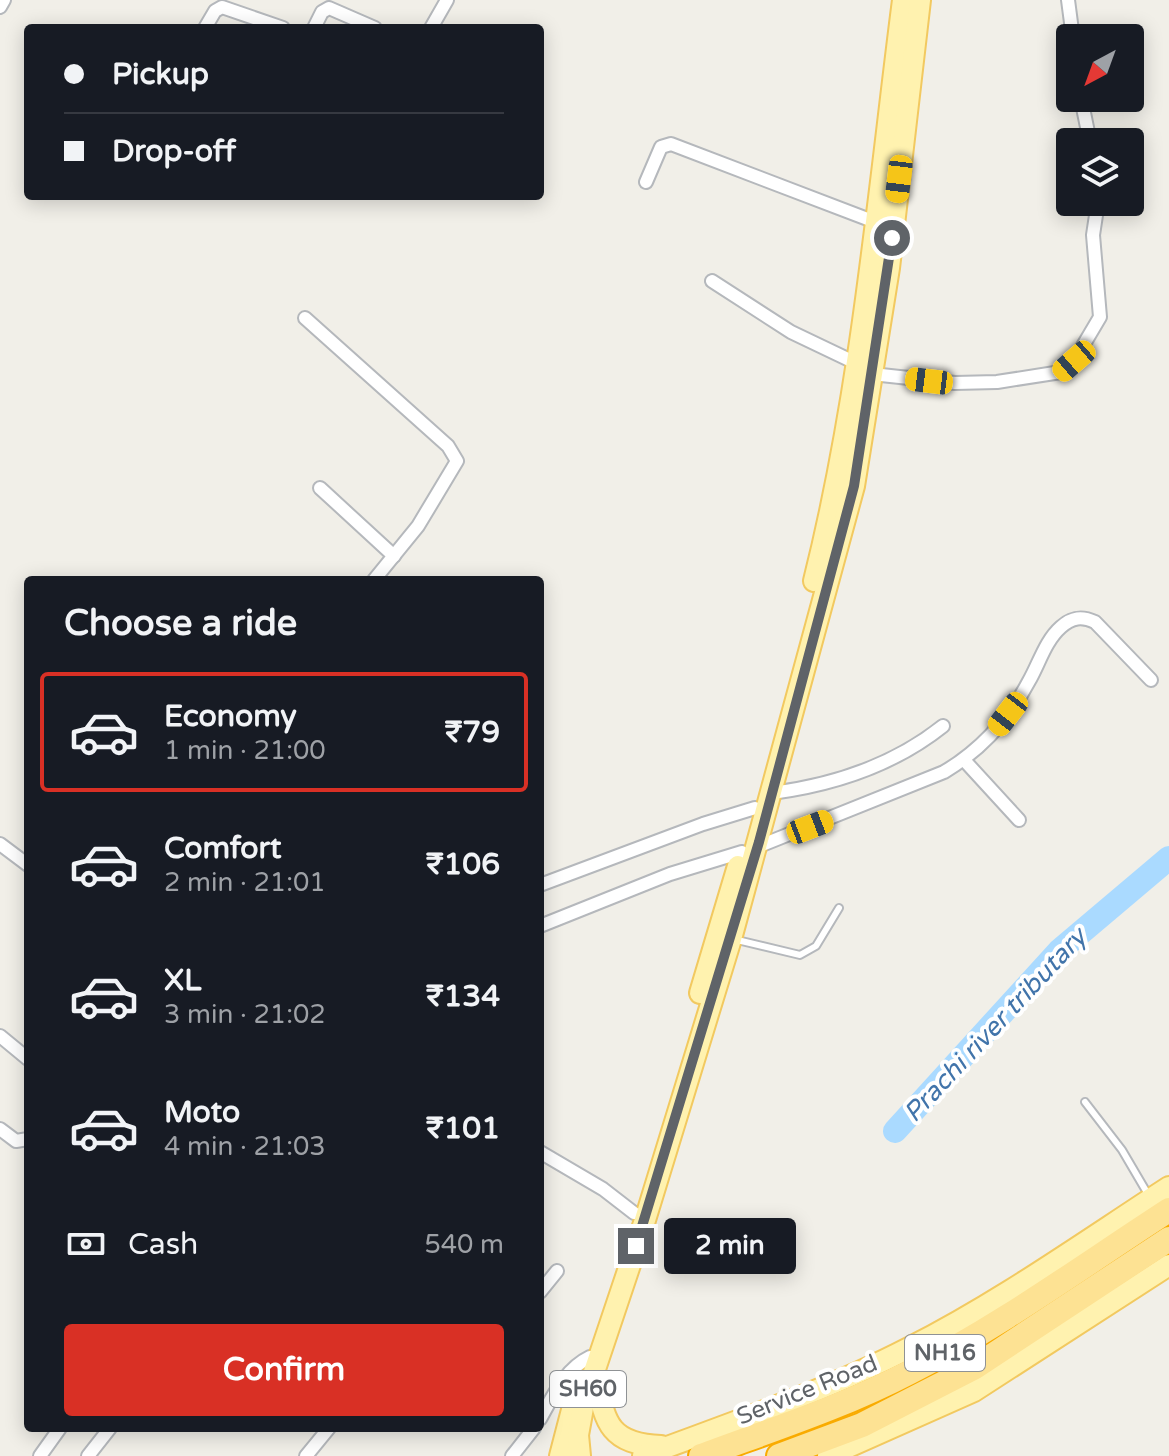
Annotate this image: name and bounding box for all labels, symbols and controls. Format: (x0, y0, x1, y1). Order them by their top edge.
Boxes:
north arrow (1056, 24, 1144, 112)
map controls (1056, 24, 1144, 216)
text: Pickup (112, 56, 209, 93)
button: layers (1056, 128, 1144, 216)
text: Drop-off (112, 133, 236, 170)
car (884, 154, 914, 204)
route start (874, 220, 910, 256)
car (1048, 336, 1100, 386)
car (904, 366, 954, 396)
text: Choose a ride (64, 602, 297, 645)
car (984, 688, 1032, 740)
icon: car (68, 696, 140, 768)
text: Economy (164, 698, 297, 735)
text: ₹79 (445, 714, 500, 751)
text: 1 min · 21:00 (164, 735, 326, 766)
car (783, 807, 837, 847)
icon: car (68, 828, 140, 900)
text: Comfort (164, 830, 282, 867)
text: ₹106 (426, 846, 500, 883)
text: 2 min · 21:01 (164, 867, 326, 898)
water label: Prachi river tributary (897, 920, 1095, 1128)
icon: car (68, 960, 140, 1032)
text: XL (164, 962, 201, 999)
text: ₹134 (426, 978, 500, 1015)
text: 3 min · 21:02 (164, 999, 326, 1030)
icon: car (68, 1092, 140, 1164)
text: Moto (164, 1094, 240, 1131)
text: ₹101 (426, 1110, 500, 1147)
text: 4 min · 21:03 (164, 1131, 326, 1162)
callout: 2 min (664, 1218, 796, 1274)
icon: cash (64, 1222, 108, 1266)
text: Cash (128, 1226, 198, 1263)
route end (618, 1228, 654, 1264)
text: 540 m (424, 1229, 504, 1260)
text: 2 min (695, 1230, 765, 1261)
button: Confirm (64, 1324, 504, 1416)
road number: NH16 (905, 1335, 985, 1371)
street label: Service Road (732, 1349, 882, 1431)
road number: SH60 (550, 1371, 626, 1407)

